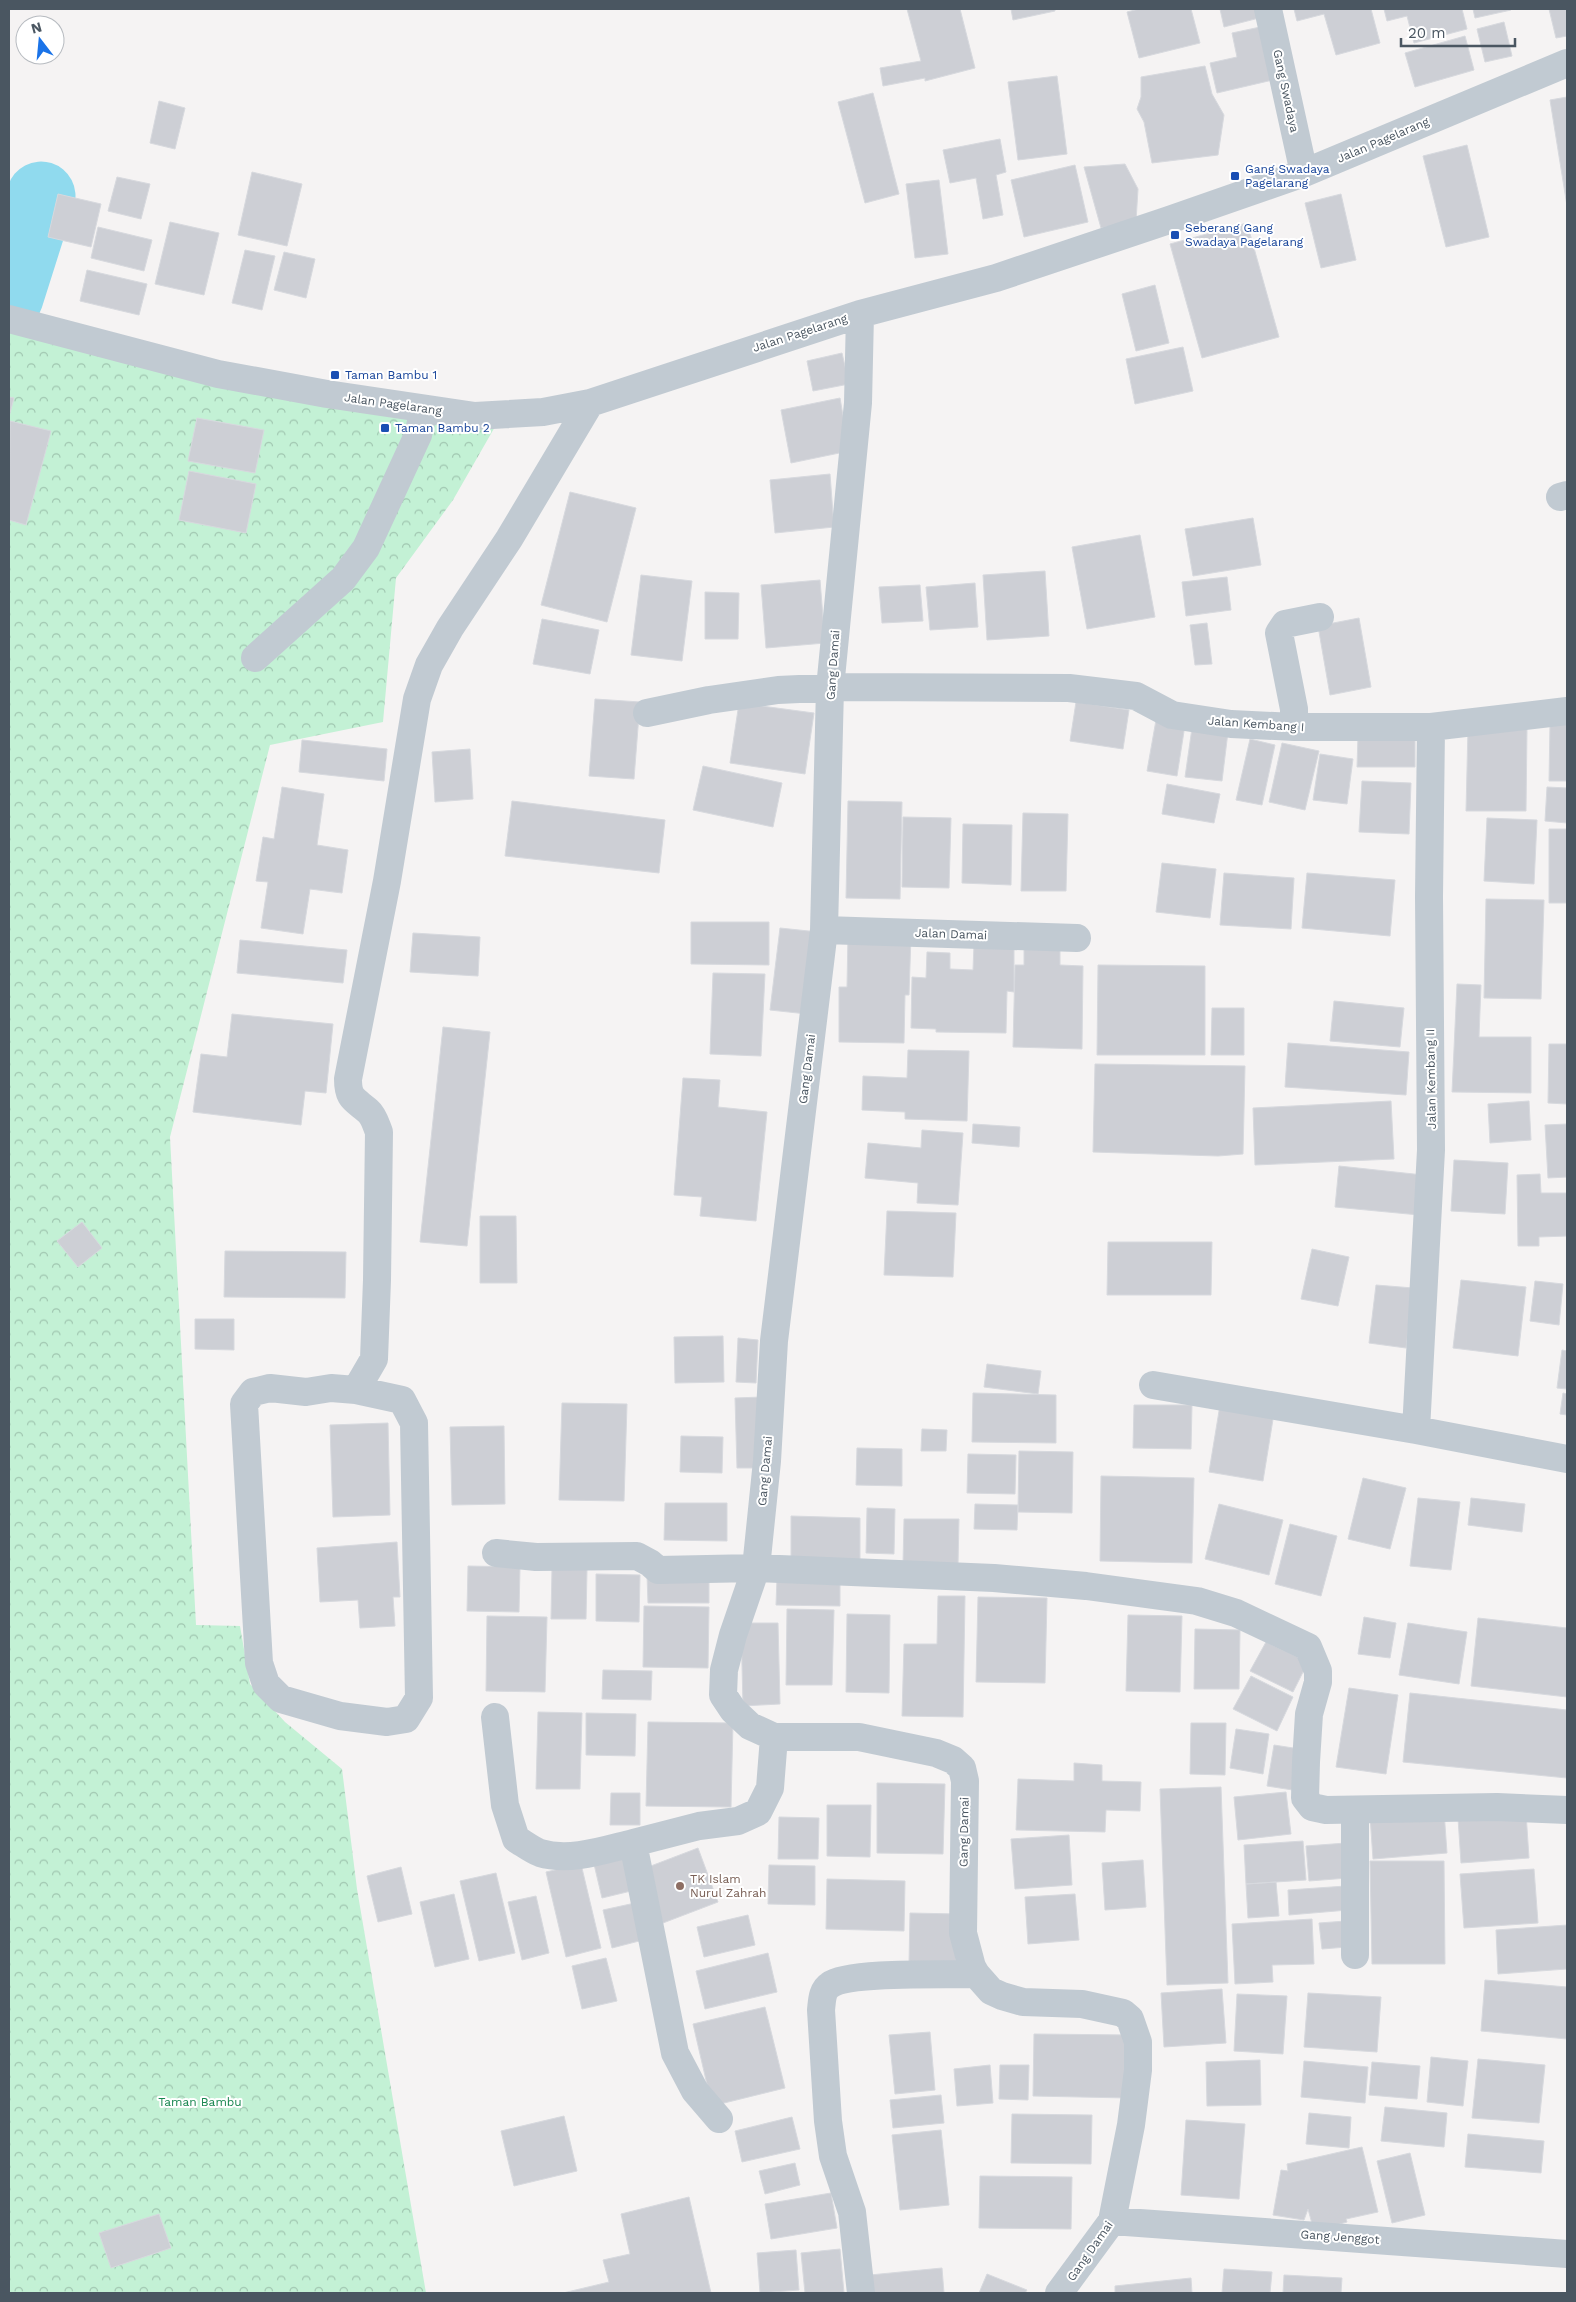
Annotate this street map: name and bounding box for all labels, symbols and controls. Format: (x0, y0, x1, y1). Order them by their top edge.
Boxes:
north arrow (15, 15, 65, 65)
scale bar (1401, 15, 1515, 47)
text: N (29, 18, 44, 37)
text: 20 m (1408, 24, 1446, 42)
street label: Gang Swadaya (1270, 48, 1302, 134)
street label: Jalan Pagelarang (1335, 114, 1432, 166)
place label: Gang Swadaya Pagelarang (1245, 162, 1330, 190)
marker: Gang Swadaya Pagelarang (1229, 170, 1241, 182)
place label: Seberang Gang Swadaya Pagelarang (1185, 221, 1304, 249)
marker: Seberang Gang Swadaya Pagelarang (1169, 229, 1181, 241)
street label: Jalan Pagelarang (751, 311, 850, 355)
place label: Taman Bambu 1 (345, 368, 437, 382)
marker: Taman Bambu 1 (329, 369, 341, 381)
street label: Jalan Pagelarang (343, 390, 443, 418)
place label: Taman Bambu 2 (395, 421, 490, 435)
marker: Taman Bambu 2 (379, 422, 391, 434)
street label: Gang Damai (824, 629, 842, 701)
street label: Jalan Kembang I (1207, 714, 1305, 734)
street label: Jalan Damai (915, 926, 987, 942)
street label: Jalan Kembang II (1423, 1029, 1439, 1129)
street label: Gang Damai (796, 1033, 818, 1105)
street label: Gang Damai (755, 1435, 775, 1507)
street label: Gang Damai (956, 1797, 972, 1867)
place label: TK Islam Nurul Zahrah (690, 1872, 767, 1900)
marker: TK Islam Nurul Zahrah (674, 1880, 686, 1892)
park label: Taman Bambu (158, 2095, 242, 2109)
street label: Gang Damai (1064, 2218, 1116, 2284)
street label: Gang Jenggot (1300, 2227, 1380, 2247)

